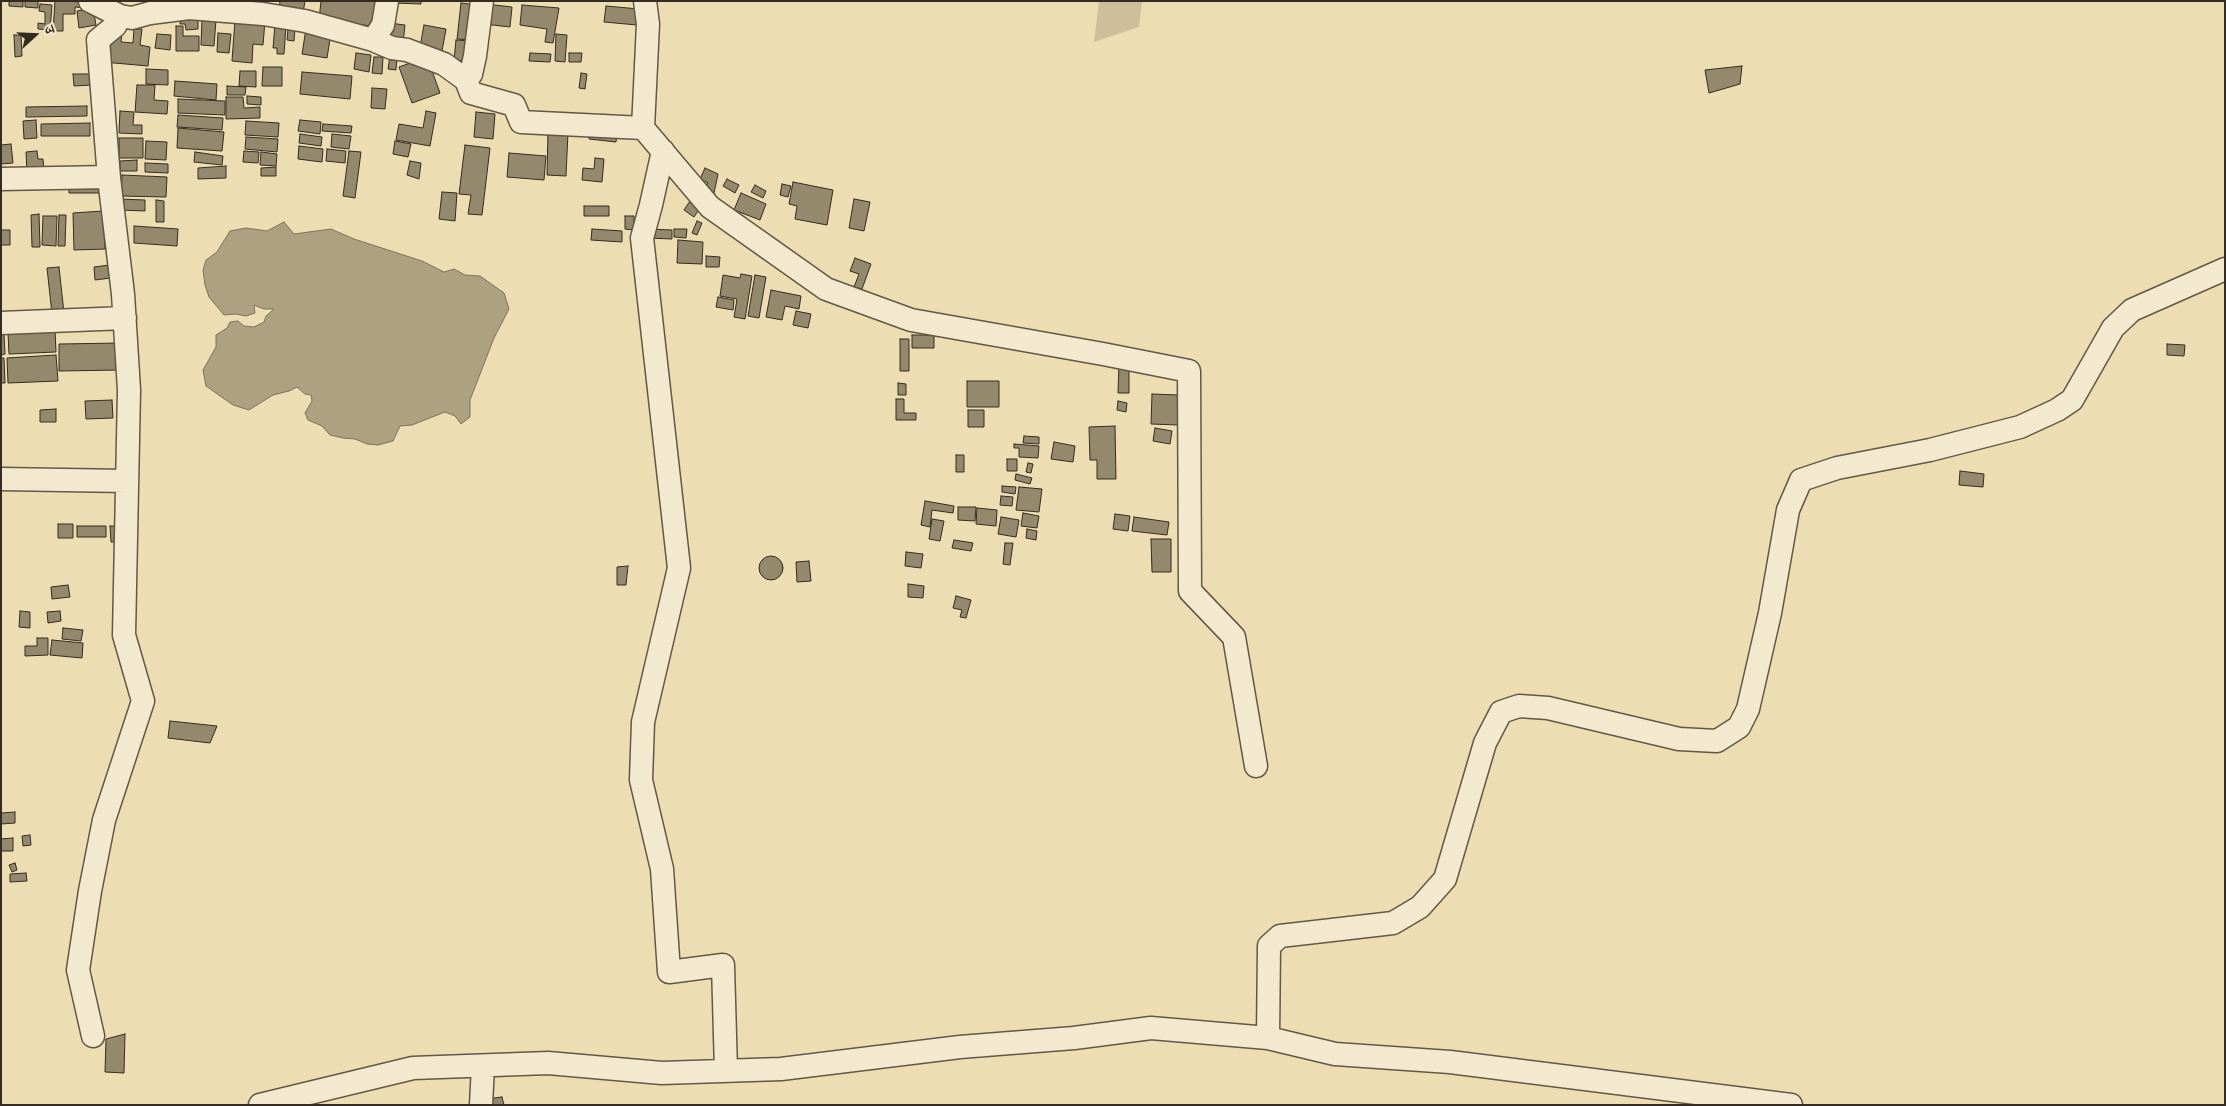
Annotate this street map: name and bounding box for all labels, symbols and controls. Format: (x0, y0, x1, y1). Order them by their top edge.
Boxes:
north arrow (10, 10, 60, 60)
text: उ (40, 23, 59, 36)

